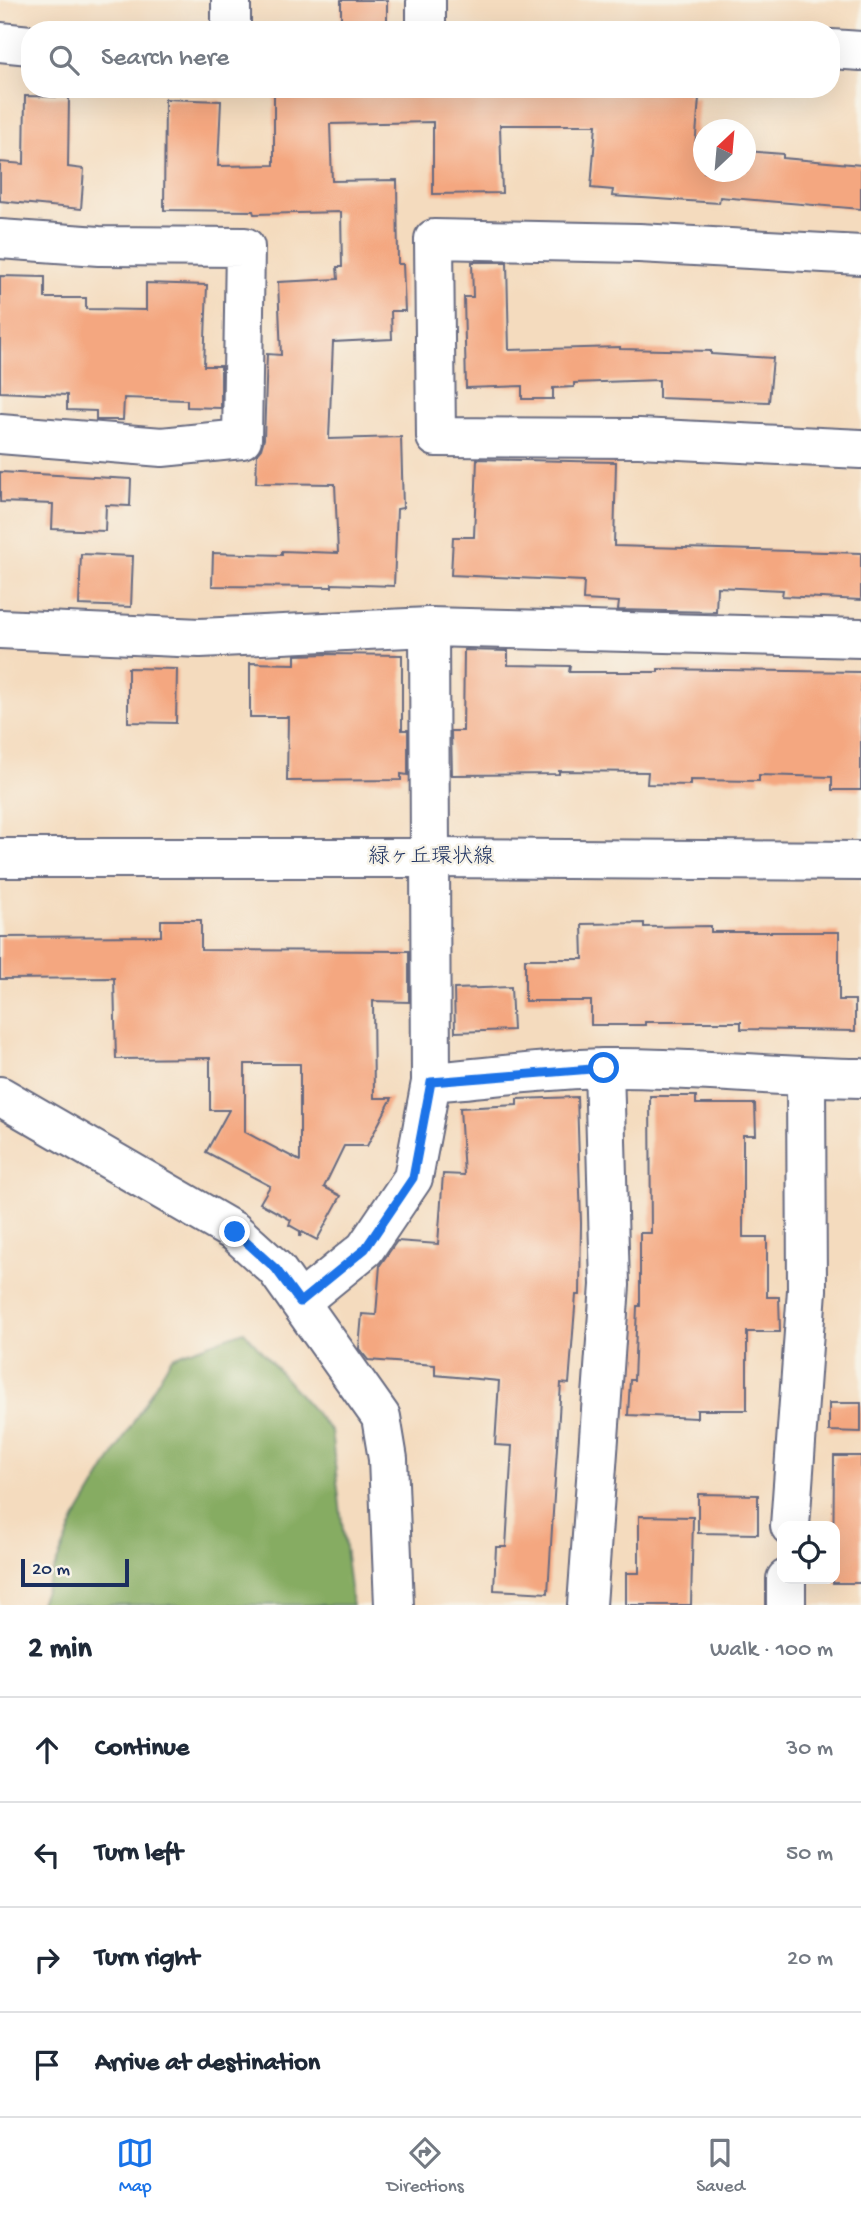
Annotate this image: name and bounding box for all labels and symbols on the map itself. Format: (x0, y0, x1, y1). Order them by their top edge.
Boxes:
north arrow (693, 119, 756, 182)
street label: 緑ヶ丘環状線 (368, 845, 494, 871)
route start (588, 1052, 619, 1083)
route end (219, 1216, 250, 1247)
scale bar (21, 1556, 130, 1588)

